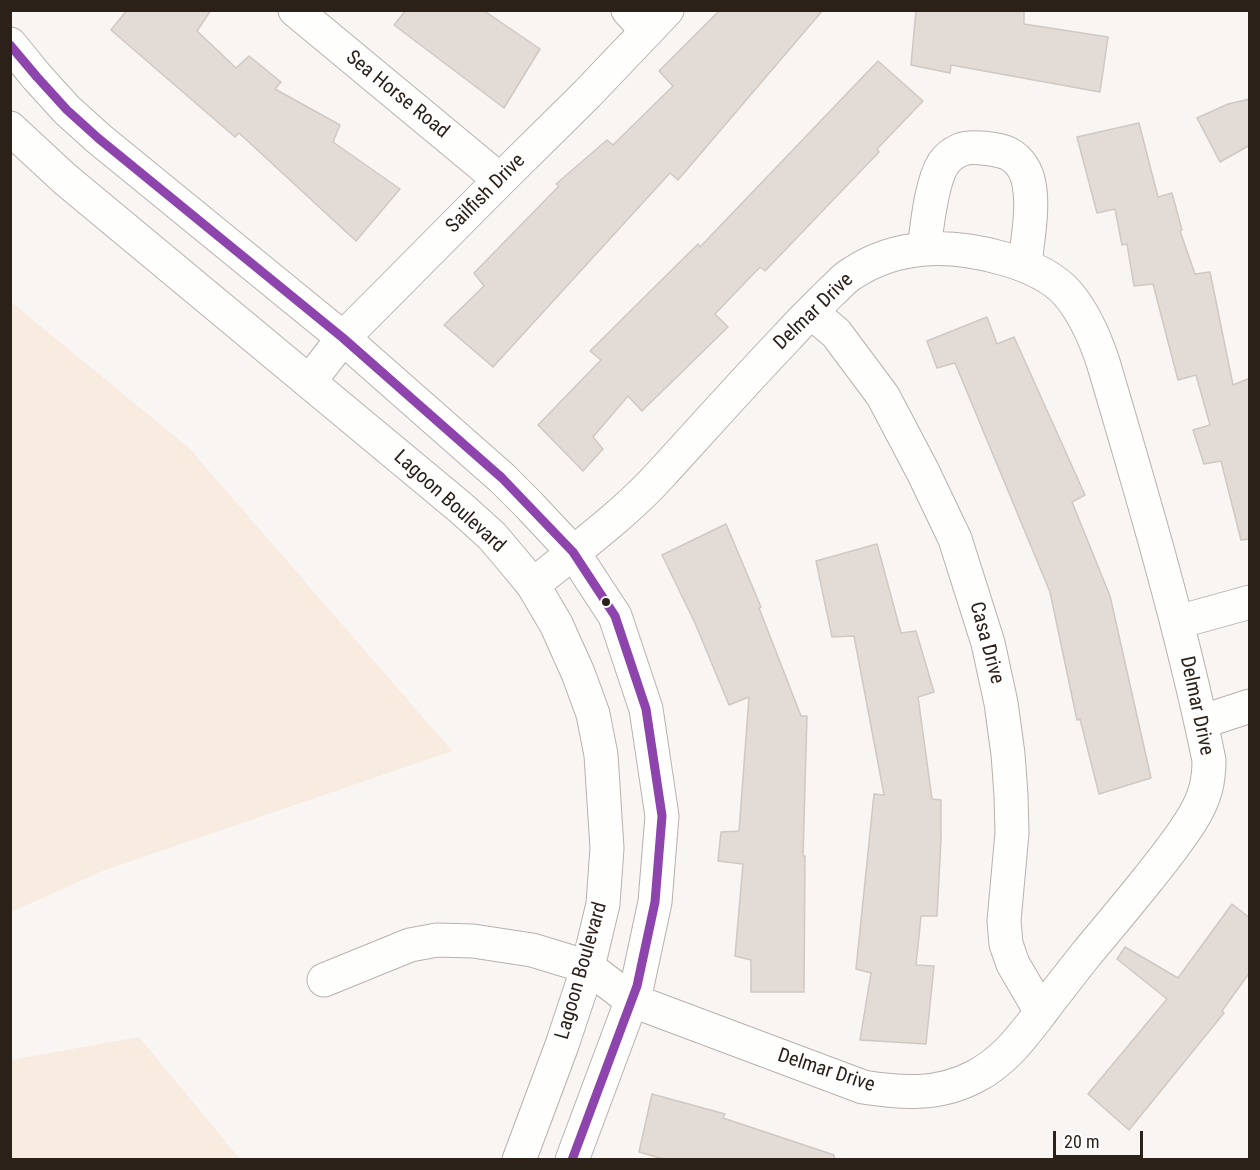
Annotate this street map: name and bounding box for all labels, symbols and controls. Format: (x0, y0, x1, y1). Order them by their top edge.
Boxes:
street label: Sea Horse Road (341, 46, 453, 144)
street label: Sailfish Drive (441, 149, 531, 239)
street label: Delmar Drive (769, 268, 859, 356)
street label: Lagoon Boulevard (388, 446, 510, 558)
unlabelled marker (600, 596, 612, 608)
street label: Casa Drive (964, 599, 1008, 687)
street label: Delmar Drive (1174, 654, 1218, 758)
street label: Lagoon Boulevard (551, 900, 613, 1042)
street label: Delmar Drive (774, 1044, 878, 1098)
scale bar (1056, 1119, 1146, 1157)
text: 20 m (1064, 1131, 1099, 1152)

